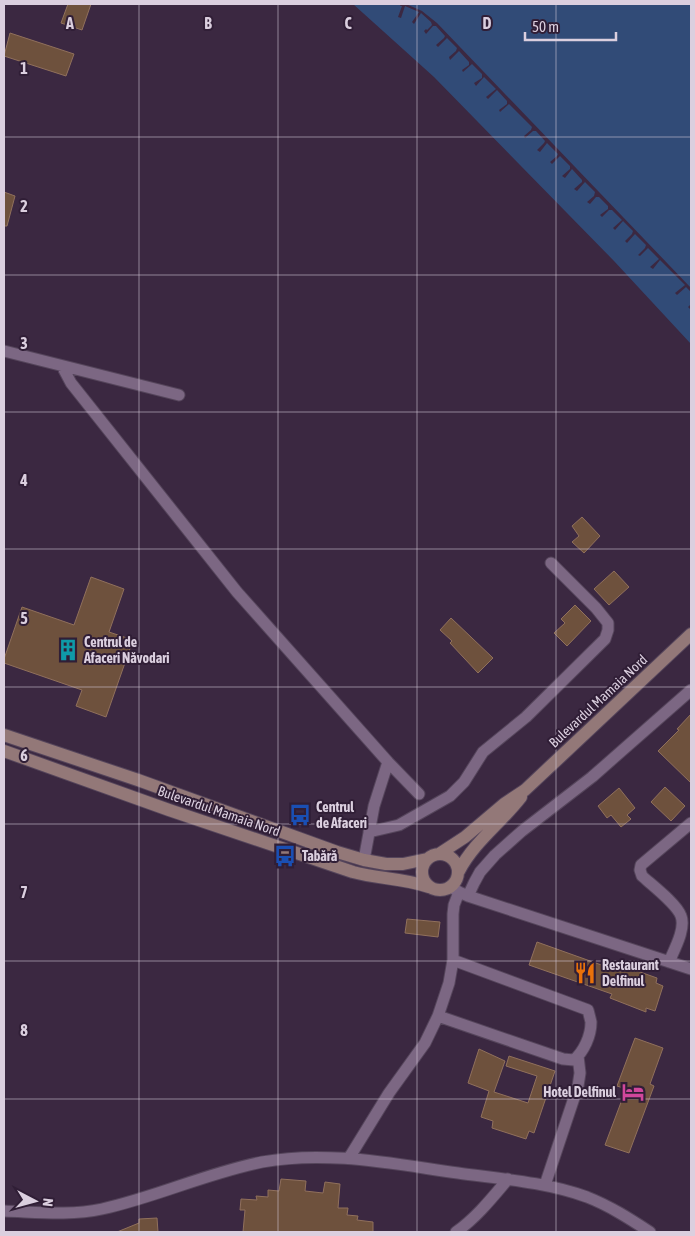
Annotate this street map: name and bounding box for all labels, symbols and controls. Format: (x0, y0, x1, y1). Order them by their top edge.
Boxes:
scale bar (525, 10, 616, 42)
text: A (65, 14, 74, 32)
text: B (204, 14, 212, 32)
text: C (344, 14, 352, 32)
text: D (483, 14, 492, 32)
text: 50 m (532, 18, 559, 35)
text: 1 (20, 59, 28, 77)
text: 2 (20, 197, 28, 215)
text: 3 (20, 334, 28, 352)
text: 4 (19, 471, 28, 489)
text: 5 (20, 609, 28, 627)
place label: Centrul de Afaceri Năvodari (83, 634, 170, 666)
building icon: Centrul de Afaceri Năvodari (55, 637, 81, 663)
street label: Bulevardul Mamaia Nord (546, 651, 650, 751)
text: 6 (20, 746, 28, 764)
street label: Bulevardul Mamaia Nord (156, 783, 282, 839)
place label: Centrul de Afaceri (316, 799, 367, 831)
bus stop icon: Centrul de Afaceri (287, 802, 313, 828)
bus stop icon: Tabără (272, 843, 298, 869)
place label: Tabără (302, 848, 338, 864)
text: 7 (20, 883, 28, 901)
place label: Restaurant Delfinul (602, 957, 659, 989)
restaurant icon: Restaurant Delfinul (572, 960, 598, 986)
text: 8 (20, 1021, 28, 1039)
hotel icon: Hotel Delfinul (620, 1079, 646, 1105)
place label: Hotel Delfinul (543, 1084, 616, 1100)
north arrow (10, 1176, 60, 1226)
text: N (40, 1197, 56, 1207)

